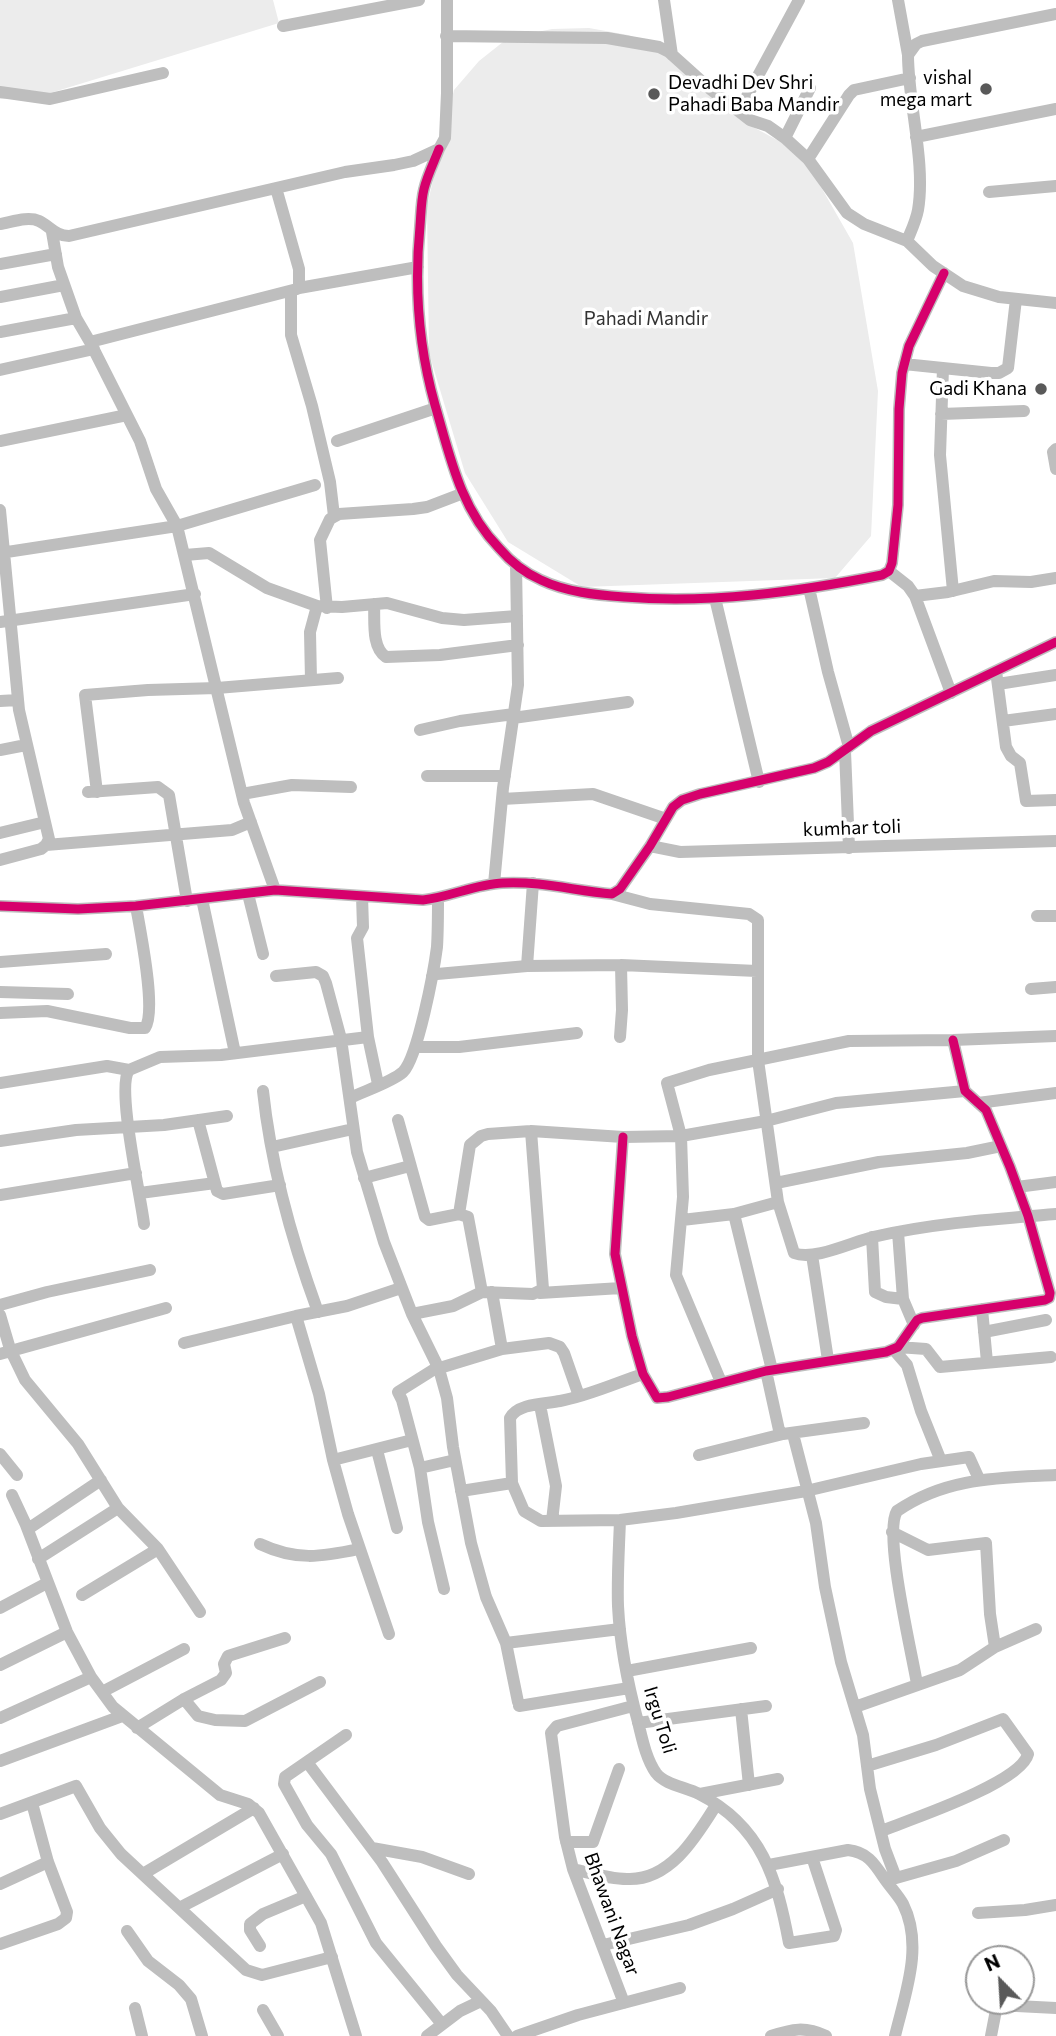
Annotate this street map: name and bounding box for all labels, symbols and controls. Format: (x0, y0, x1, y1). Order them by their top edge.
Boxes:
place label: vishal mega mart (880, 67, 972, 111)
place label: Devadhi Dev Shri Pahadi Baba Mandir (668, 72, 839, 116)
marker: vishal mega mart (978, 81, 994, 97)
marker: Devadhi Dev Shri Pahadi Baba Mandir (646, 86, 662, 102)
park label: Pahadi Mandir (584, 308, 708, 330)
place label: Gadi Khana (929, 378, 1027, 400)
marker: Gadi Khana (1033, 381, 1049, 397)
street label: kumhar toli (803, 815, 901, 841)
street label: Irgu Toli (639, 1684, 681, 1756)
street label: Bhawani Nagar (579, 1849, 645, 1979)
north arrow (965, 1945, 1035, 2015)
text: N (981, 1949, 1003, 1976)

